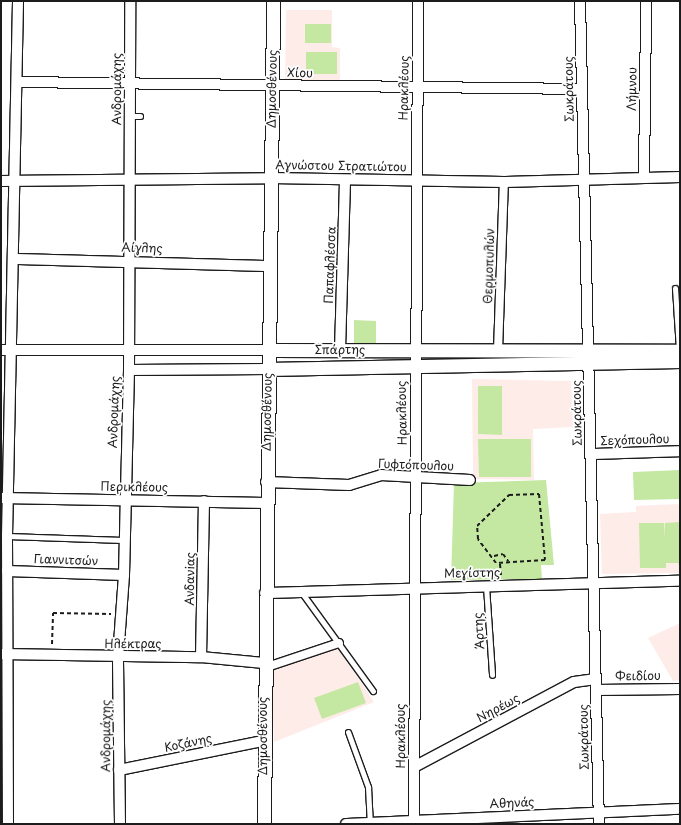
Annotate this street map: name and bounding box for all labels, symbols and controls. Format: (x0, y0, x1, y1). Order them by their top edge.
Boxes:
street label: Δημοσθένους (264, 50, 280, 128)
street label: Ανδρομάχης (110, 53, 124, 125)
street label: Ηρακλέους (396, 55, 412, 121)
street label: Σωκράτους (561, 56, 577, 122)
street label: Χίου (287, 66, 313, 80)
street label: Λήμνου (624, 67, 640, 111)
street label: Αγνώστου Στρατιώτου (275, 158, 407, 174)
street label: Παπαφλέσσα (321, 226, 339, 304)
street label: Θερμοπυλών (480, 228, 498, 304)
street label: Αίγλης (121, 240, 163, 256)
street label: Σπάρτης (315, 343, 365, 357)
street label: Δημοσθένους (259, 373, 275, 451)
street label: Ανδρομάχης (106, 376, 122, 448)
street label: Ηρακλέους (394, 380, 410, 446)
street label: Σωκράτους (569, 380, 585, 446)
street label: Σεχόπουλου (600, 432, 670, 448)
street label: Γυφτόπουλου (378, 456, 454, 474)
street label: Περικλέους (100, 479, 168, 495)
street label: Γιαννιτσών (33, 552, 99, 568)
street label: Ανδανiας (182, 552, 198, 606)
street label: Μεγίστης (444, 565, 500, 581)
street label: Άρτης (471, 612, 487, 650)
street label: Ηλέκτρας (104, 637, 162, 651)
street label: Φειδίου (615, 668, 661, 684)
street label: Νηρέως (474, 691, 522, 725)
street label: Δημοσθένους (256, 697, 270, 775)
street label: Ανδρομάχης (99, 700, 113, 772)
street label: Ηρακλέους (394, 704, 408, 768)
street label: Σωκράτους (576, 704, 592, 770)
street label: Κοζάνης (163, 731, 213, 755)
street label: Αθηνάς (489, 795, 535, 811)

